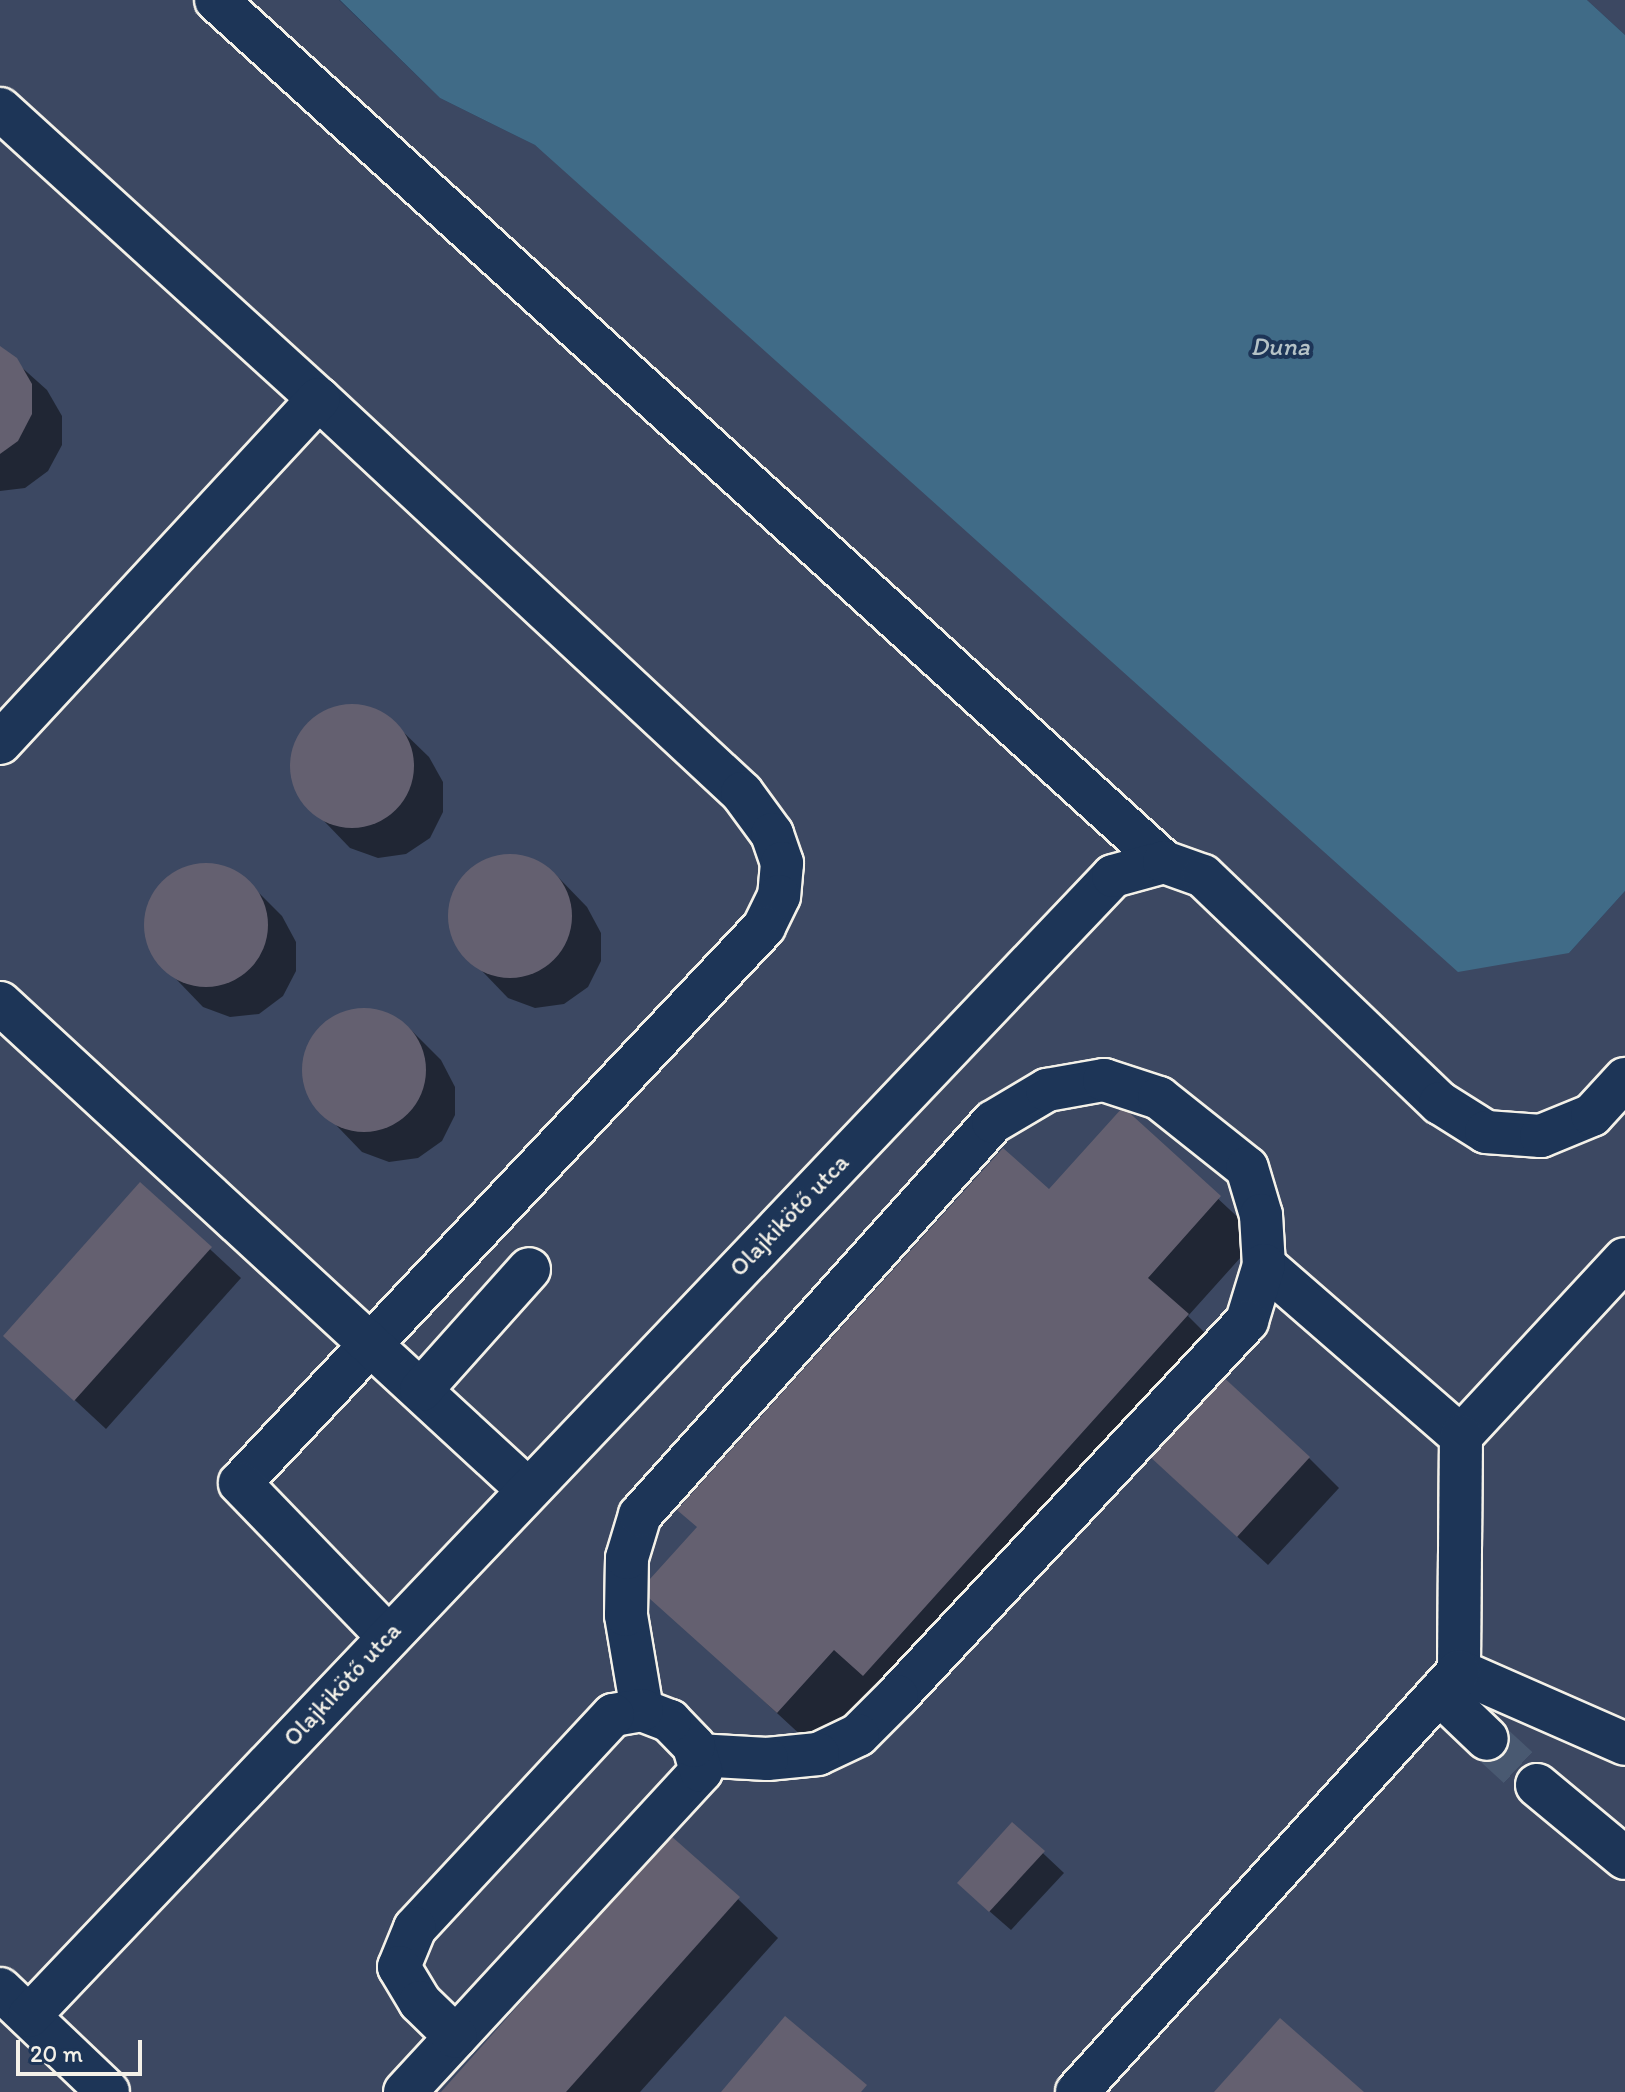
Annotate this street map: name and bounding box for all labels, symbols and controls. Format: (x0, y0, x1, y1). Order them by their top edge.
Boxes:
water label: Duna (1250, 331, 1310, 363)
street label: Olajkikötő utca (724, 1148, 854, 1282)
street label: Olajkikötő utca (278, 1617, 406, 1751)
scale bar (20, 2024, 146, 2074)
text: 20 m (30, 2039, 83, 2068)

